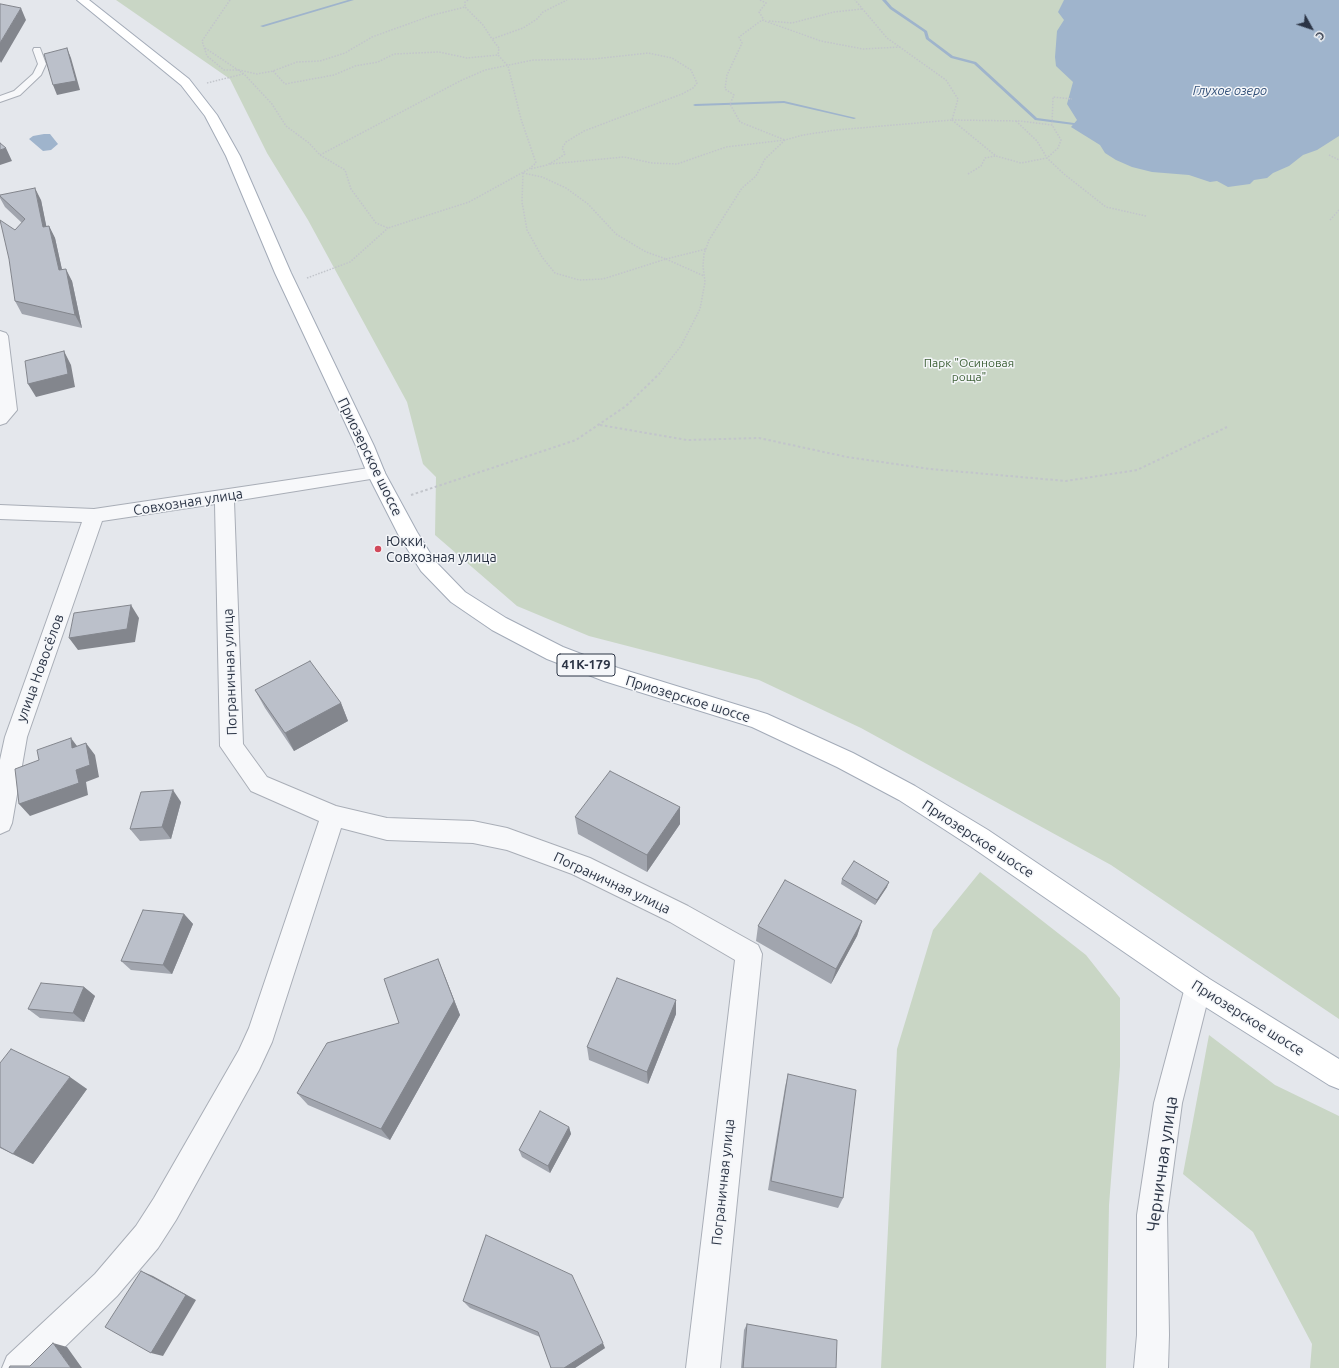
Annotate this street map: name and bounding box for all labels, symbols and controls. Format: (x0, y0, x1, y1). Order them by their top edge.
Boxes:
north arrow (1291, 8, 1331, 48)
text: С (1313, 29, 1327, 42)
water label: Глухое озеро (1193, 83, 1267, 99)
park label: Парк "Осиновая роща" (924, 356, 1014, 384)
street label: Приозерское шоссе (334, 395, 406, 519)
street label: Совхозная улица (132, 485, 244, 519)
place label: Юкки, Совхозная улица (386, 533, 497, 566)
marker: Юкки, Совхозная улица (373, 544, 383, 554)
street label: Пограничная улица (219, 608, 241, 736)
street label: улица Новосёлов (13, 612, 67, 724)
road number: 41К-179 (557, 654, 615, 676)
street label: Приозерское шоссе (624, 672, 752, 726)
street label: Приозерское шоссе (919, 797, 1037, 881)
street label: Пограничная улица (551, 849, 673, 917)
street label: Приозерское шоссе (1189, 977, 1307, 1059)
street label: Черничная улица (1142, 1095, 1182, 1233)
street label: Пограничная улица (708, 1118, 738, 1246)

